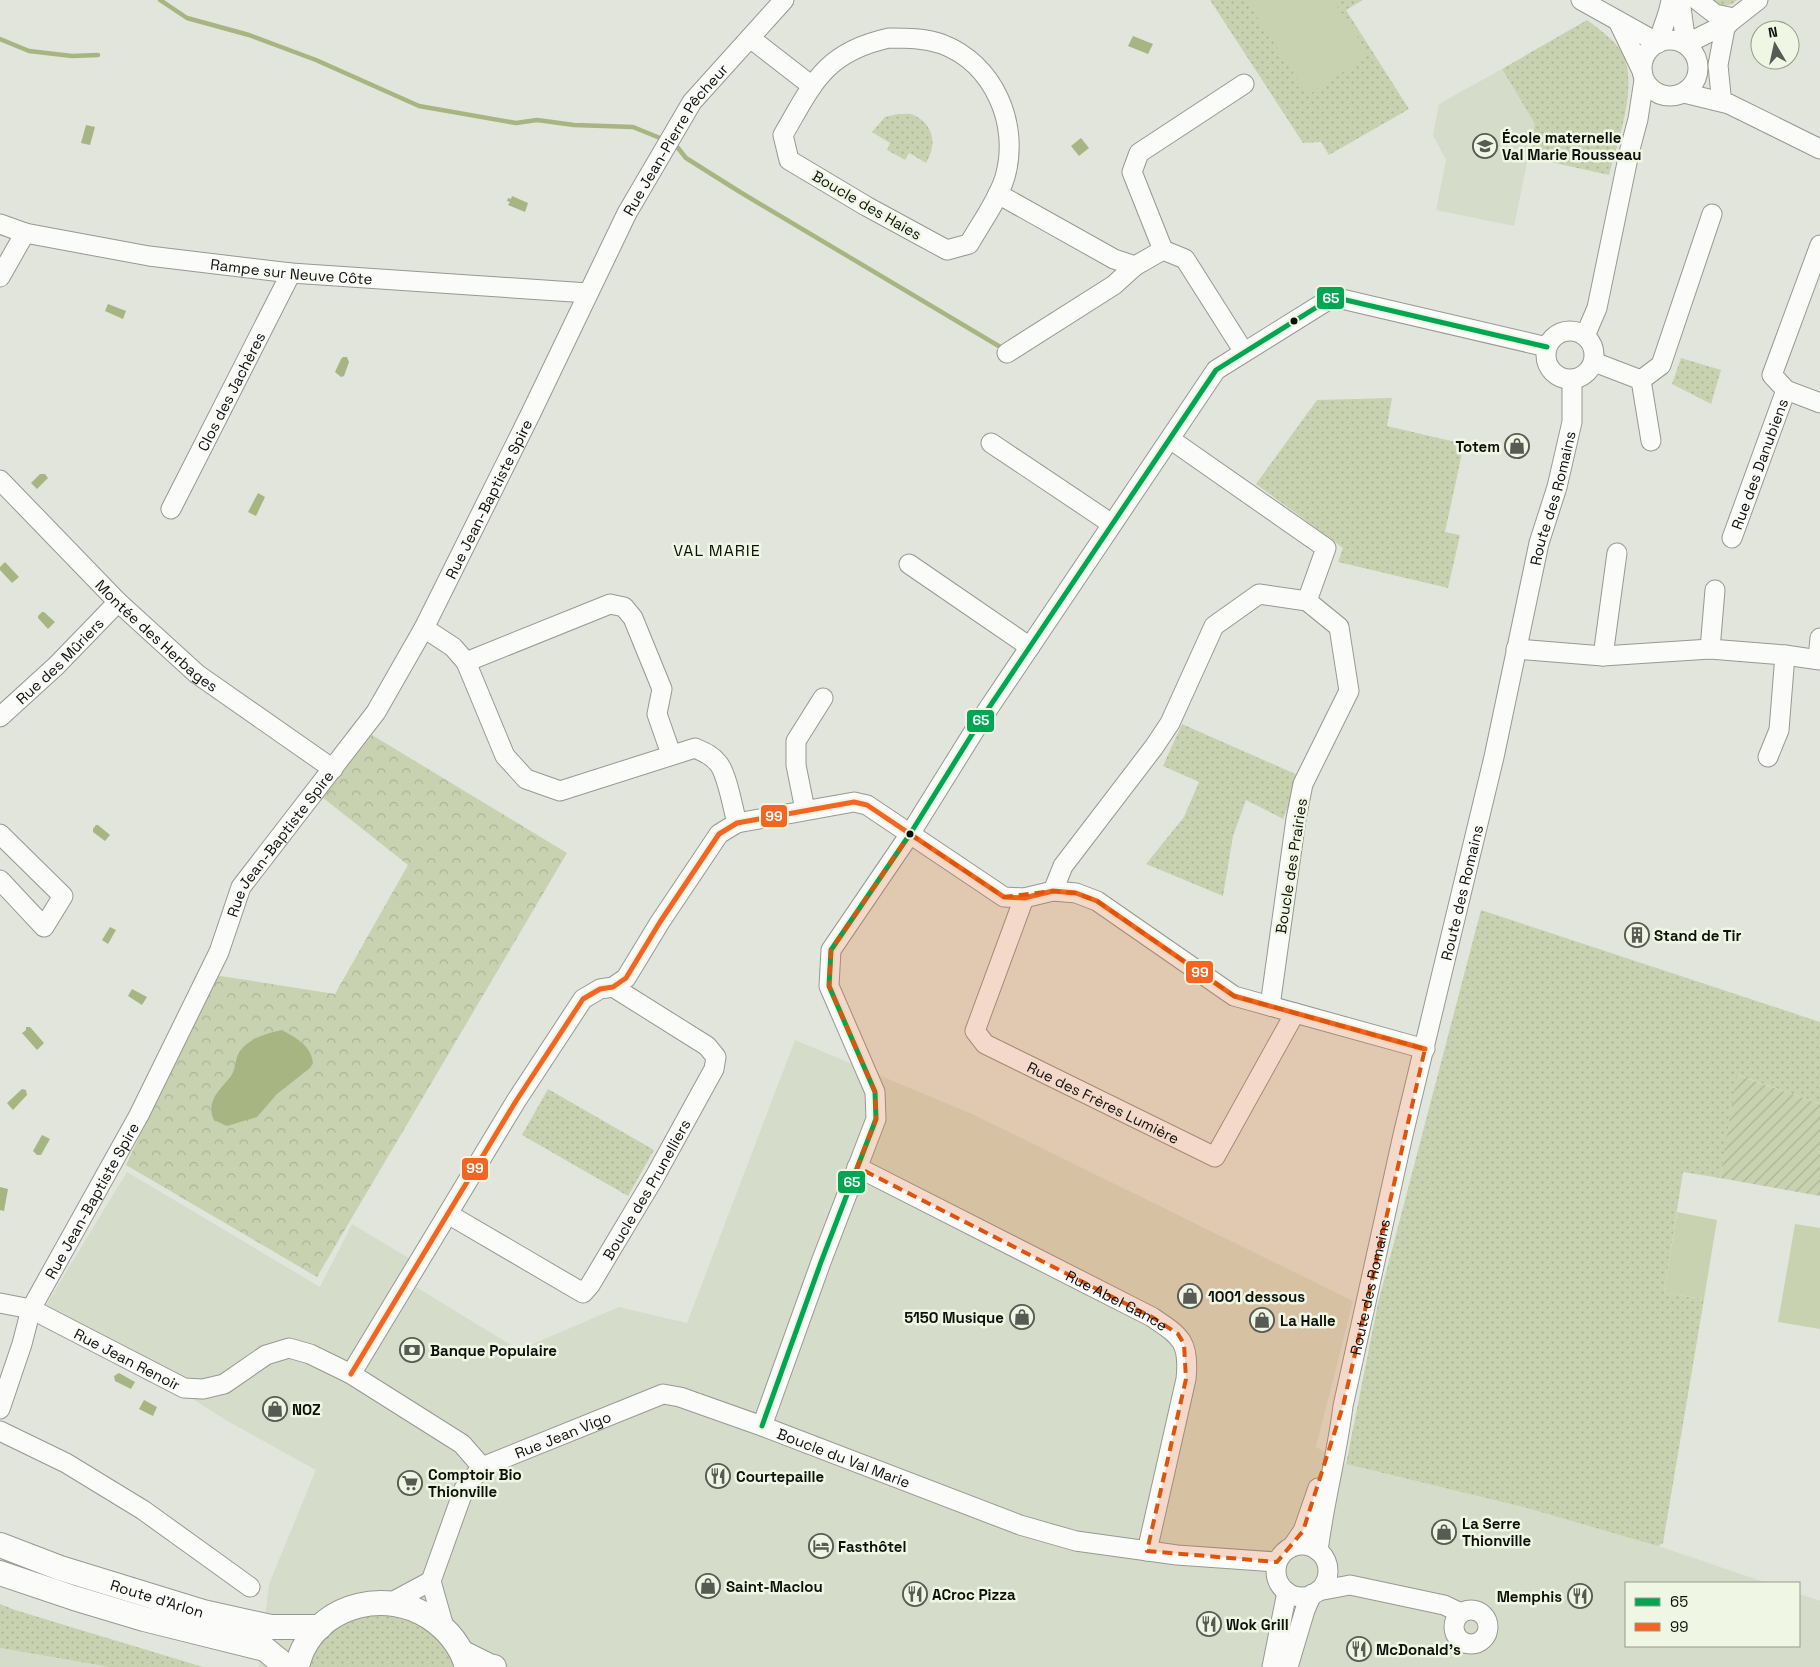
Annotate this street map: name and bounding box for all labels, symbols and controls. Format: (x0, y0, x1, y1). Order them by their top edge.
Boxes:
north arrow (1750, 20, 1800, 70)
text: N (1767, 23, 1779, 42)
street label: Rue Jean-Pierre Pêcheur (618, 59, 732, 219)
place label: École maternelle Val Marie Rousseau (1502, 128, 1642, 164)
school or university icon: École maternelle Val Marie Rousseau (1472, 133, 1498, 159)
street label: Boucle des Haies (809, 166, 925, 244)
street label: Rampe sur Neuve Côte (209, 254, 373, 288)
line badge: 65 (1316, 286, 1345, 310)
text: 65 (1322, 289, 1340, 307)
unlabelled marker (1289, 316, 1299, 326)
street label: Clos des Jachères (193, 329, 269, 454)
street label: Rue des Danubiens (1727, 396, 1792, 532)
street label: Rue Jean-Baptiste Spire (441, 416, 536, 582)
street label: Route des Romains (1525, 429, 1579, 567)
shop icon: Totem (1504, 433, 1530, 459)
place label: Totem (1456, 437, 1500, 456)
district label: VAL MARIE (673, 540, 761, 561)
street label: Montée des Herbages (92, 575, 222, 695)
street label: Rue des Mûriers (12, 613, 107, 708)
line badge: 65 (966, 709, 995, 733)
text: 65 (972, 711, 990, 729)
street label: Rue Jean-Baptiste Spire (222, 766, 337, 919)
street label: Boucle des Prairies (1271, 797, 1311, 935)
line badge: 99 (760, 804, 788, 828)
text: 99 (765, 807, 783, 825)
street label: Route des Romains (1436, 823, 1487, 962)
unlabelled marker (905, 829, 915, 839)
building icon: Stand de Tir (1624, 922, 1650, 948)
place label: Stand de Tir (1654, 926, 1741, 945)
line badge: 99 (1185, 960, 1214, 984)
text: 99 (1191, 963, 1209, 981)
street label: Rue des Frères Lumière (1024, 1057, 1183, 1148)
street label: Boucle des Prunelliers (598, 1116, 694, 1263)
street label: Rue Jean-Baptiste Spire (40, 1119, 143, 1282)
line badge: 99 (461, 1157, 489, 1181)
text: 99 (466, 1159, 484, 1177)
line badge: 65 (837, 1170, 866, 1194)
text: 65 (843, 1173, 861, 1191)
street label: Route des Romains (1345, 1217, 1394, 1357)
street label: Rue Abel Gance (1063, 1265, 1172, 1335)
shop icon: 1001 dessous (1177, 1283, 1203, 1309)
place label: 1001 dessous (1208, 1287, 1305, 1306)
shop icon: 5150 Musique (1009, 1304, 1035, 1330)
shop icon: La Halle (1249, 1307, 1275, 1333)
place label: 5150 Musique (904, 1308, 1004, 1327)
place label: La Halle (1280, 1311, 1336, 1330)
street label: Rue Jean Renoir (71, 1324, 184, 1394)
bank icon: Banque Populaire (399, 1337, 425, 1363)
place label: Banque Populaire (430, 1341, 557, 1360)
shop icon: NOZ (262, 1396, 288, 1422)
place label: NOZ (292, 1400, 321, 1419)
street label: Rue Jean Vigo (512, 1407, 614, 1462)
street label: Boucle du Val Marie (775, 1423, 913, 1492)
restaurant icon: Courtepaille (705, 1463, 731, 1489)
place label: Comptoir Bio Thionville (428, 1465, 522, 1501)
place label: Courtepaille (736, 1467, 824, 1486)
supermarket icon: Comptoir Bio Thionville (397, 1470, 423, 1496)
place label: La Serre Thionville (1462, 1514, 1531, 1550)
shop icon: La Serre Thionville (1431, 1519, 1457, 1545)
hotel icon: Fasthôtel (808, 1533, 834, 1559)
place label: Fasthôtel (838, 1537, 906, 1556)
shop icon: Saint-Maclou (695, 1573, 721, 1599)
street label: Route d'Arlon (108, 1575, 206, 1621)
place label: Saint-Maclou (726, 1577, 823, 1596)
restaurant icon: ACroc Pizza (902, 1581, 928, 1607)
legend (1625, 1582, 1800, 1647)
restaurant icon: Memphis (1567, 1583, 1593, 1609)
place label: ACroc Pizza (932, 1585, 1016, 1604)
place label: Memphis (1497, 1587, 1562, 1606)
text: 65 (1670, 1592, 1688, 1611)
restaurant icon: Wok Grill (1196, 1611, 1222, 1637)
place label: Wok Grill (1226, 1615, 1289, 1634)
text: 99 (1670, 1617, 1688, 1636)
restaurant icon: McDonald's (1346, 1636, 1372, 1662)
place label: McDonald's (1376, 1640, 1461, 1659)

